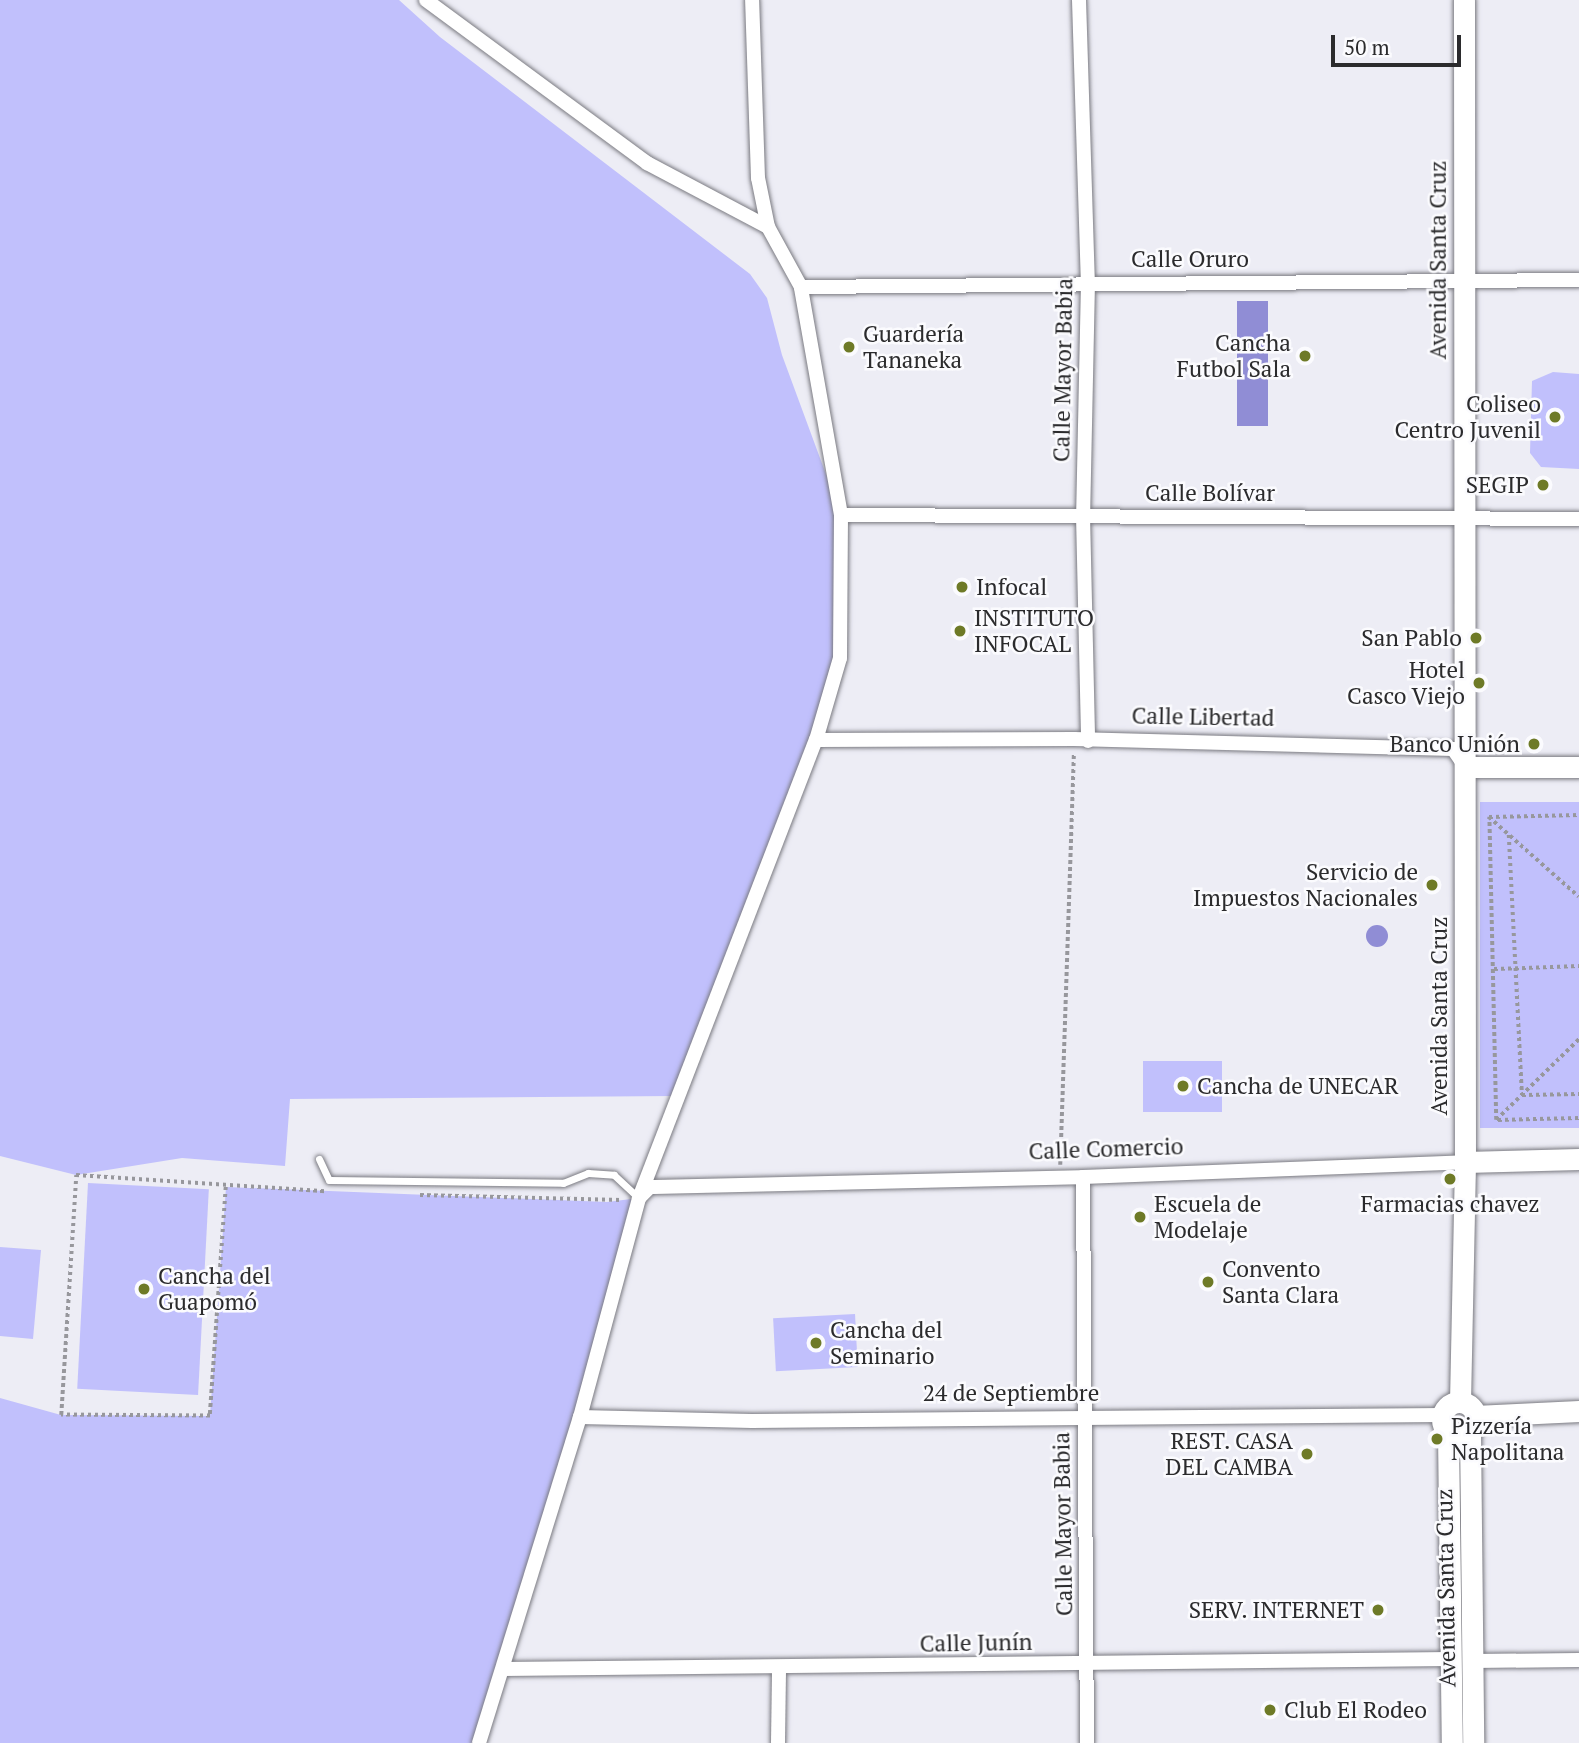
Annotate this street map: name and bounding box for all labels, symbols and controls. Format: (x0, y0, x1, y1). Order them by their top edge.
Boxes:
scale bar (1334, 21, 1464, 65)
text: 50 m (1344, 33, 1390, 61)
street label: Avenida Santa Cruz (1424, 161, 1452, 359)
street label: Calle Oruro (1131, 245, 1249, 273)
street label: Calle Mayor Babia (1048, 278, 1078, 462)
place label: Guardería Tananeka (863, 320, 964, 374)
place label: Cancha Futbol Sala (1177, 329, 1291, 383)
marker: Guardería Tananeka (841, 339, 857, 355)
marker: Cancha Futbol Sala (1297, 348, 1313, 364)
place label: Coliseo Centro Juvenil (1394, 390, 1541, 444)
marker: Coliseo Centro Juvenil (1547, 409, 1563, 425)
place label: SEGIP (1466, 471, 1529, 499)
marker: SEGIP (1535, 477, 1551, 493)
street label: Calle Bolívar (1145, 479, 1275, 507)
place label: Infocal (976, 573, 1047, 601)
marker: Infocal (954, 579, 970, 595)
place label: INSTITUTO INFOCAL (974, 604, 1094, 658)
marker: INSTITUTO INFOCAL (952, 623, 968, 639)
place label: San Pablo (1361, 624, 1462, 652)
marker: San Pablo (1468, 630, 1484, 646)
place label: Hotel Casco Viejo (1346, 656, 1465, 710)
marker: Hotel Casco Viejo (1471, 675, 1487, 691)
street label: Calle Libertad (1131, 702, 1275, 732)
place label: Banco Unión (1390, 730, 1520, 758)
marker: Banco Unión (1526, 736, 1542, 752)
place label: Servicio de Impuestos Nacionales (1193, 858, 1418, 912)
marker: Servicio de Impuestos Nacionales (1424, 877, 1440, 893)
street label: Avenida Santa Cruz (1425, 917, 1453, 1115)
place label: Cancha de UNECAR (1197, 1072, 1399, 1100)
marker: Cancha de UNECAR (1175, 1078, 1191, 1094)
street label: Calle Comercio (1028, 1133, 1184, 1165)
marker: Farmacias chavez (1442, 1171, 1458, 1187)
place label: Escuela de Modelaje (1154, 1190, 1261, 1244)
place label: Farmacias chavez (1361, 1190, 1539, 1218)
marker: Escuela de Modelaje (1132, 1209, 1148, 1225)
place label: Convento Santa Clara (1222, 1255, 1339, 1309)
place label: Cancha del Guapomó (158, 1262, 271, 1316)
marker: Convento Santa Clara (1200, 1274, 1216, 1290)
marker: Cancha del Guapomó (136, 1281, 152, 1297)
place label: Cancha del Seminario (830, 1316, 943, 1370)
marker: Cancha del Seminario (808, 1335, 824, 1351)
street label: 24 de Septiembre (923, 1379, 1099, 1407)
place label: Pizzería Napolitana (1451, 1412, 1564, 1466)
place label: REST. CASA DEL CAMBA (1165, 1427, 1293, 1481)
marker: Pizzería Napolitana (1429, 1431, 1445, 1447)
street label: Calle Mayor Babia (1048, 1432, 1078, 1616)
marker: REST. CASA DEL CAMBA (1299, 1446, 1315, 1462)
street label: Avenida Santa Cruz (1430, 1488, 1462, 1688)
place label: SERV. INTERNET (1188, 1596, 1364, 1624)
marker: SERV. INTERNET (1370, 1602, 1386, 1618)
street label: Calle Junín (919, 1628, 1033, 1658)
place label: Club El Rodeo (1284, 1696, 1427, 1724)
marker: Club El Rodeo (1262, 1702, 1278, 1718)

